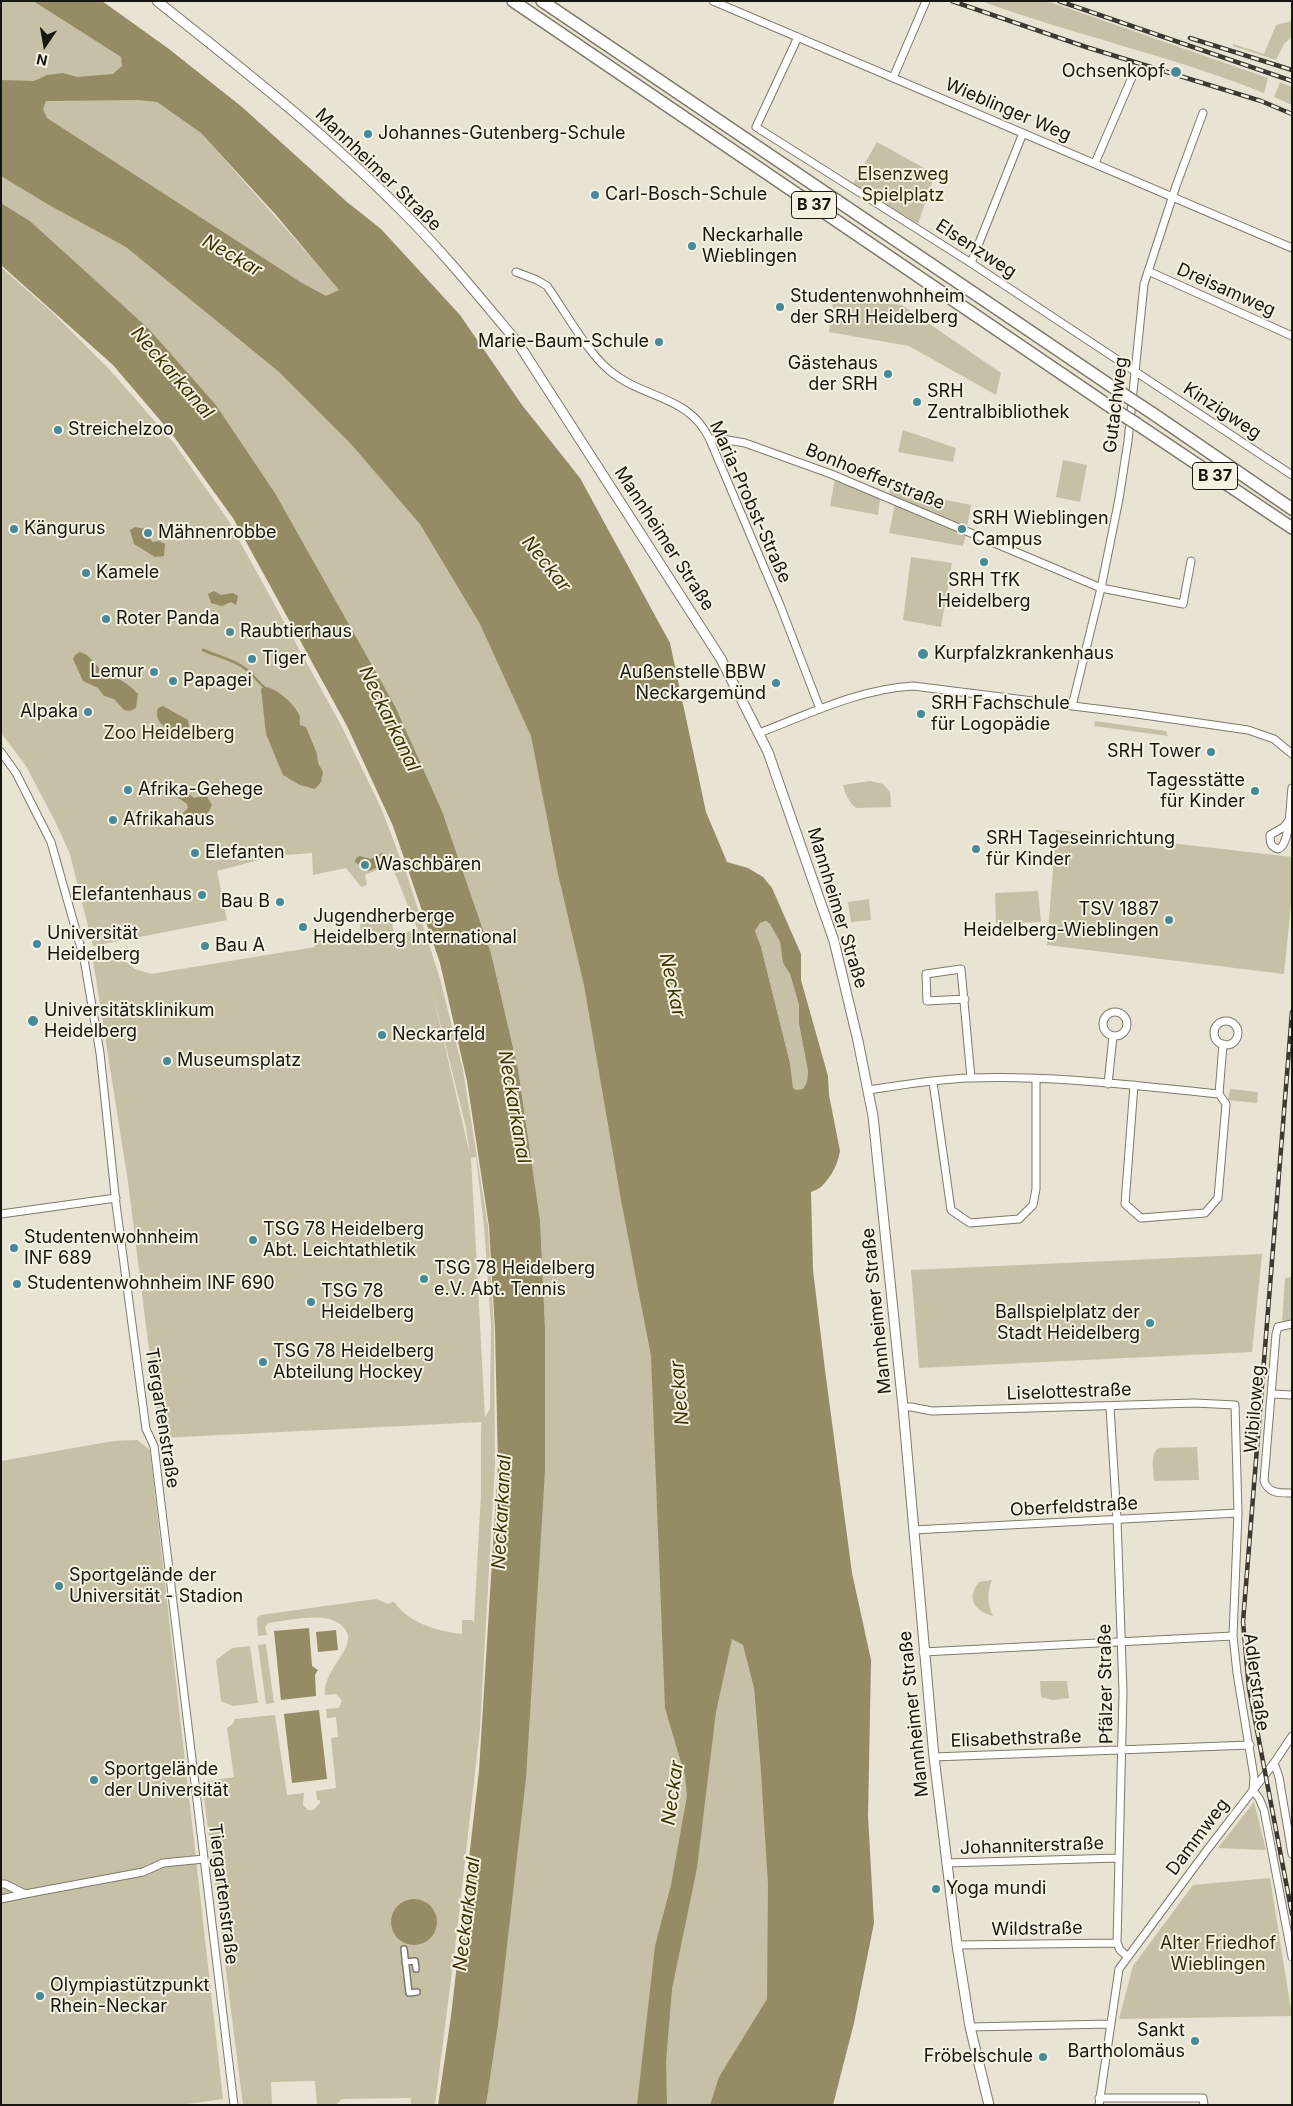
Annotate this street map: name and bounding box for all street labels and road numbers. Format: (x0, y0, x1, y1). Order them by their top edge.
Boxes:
street label: Wieblinger Weg (942, 74, 1074, 146)
street label: Mannheimer Straße (310, 104, 446, 236)
road number: B 37 (792, 192, 836, 218)
street label: Elsenzweg (932, 215, 1020, 283)
street label: Dreisamweg (1173, 259, 1279, 321)
street label: Gutachweg (1099, 356, 1133, 454)
street label: Kinzigweg (1179, 378, 1265, 444)
street label: Maria-Probst-Straße (705, 418, 795, 586)
street label: Bonhoefferstraße (802, 439, 948, 515)
road number: B 37 (1192, 462, 1238, 490)
street label: Mannheimer Straße (609, 463, 719, 615)
street label: Mannheimer Straße (802, 825, 872, 991)
street label: Mannheimer Straße (858, 1227, 896, 1395)
street label: Tiergartenstraße (140, 1346, 184, 1490)
street label: Wibiloweg (1240, 1364, 1270, 1454)
street label: Liselottestraße (1006, 1379, 1132, 1405)
street label: Oberfeldstraße (1009, 1493, 1139, 1521)
street label: Pfälzer Straße (1094, 1624, 1118, 1744)
street label: Mannheimer Straße (895, 1630, 933, 1798)
street label: Adlerstraße (1238, 1632, 1274, 1732)
street label: Elisabethstraße (950, 1726, 1082, 1752)
street label: Dammweg (1162, 1794, 1234, 1880)
street label: Tiergartenstraße (204, 1822, 242, 1966)
street label: Johanniterstraße (960, 1833, 1104, 1859)
street label: Wildstraße (991, 1917, 1083, 1941)

